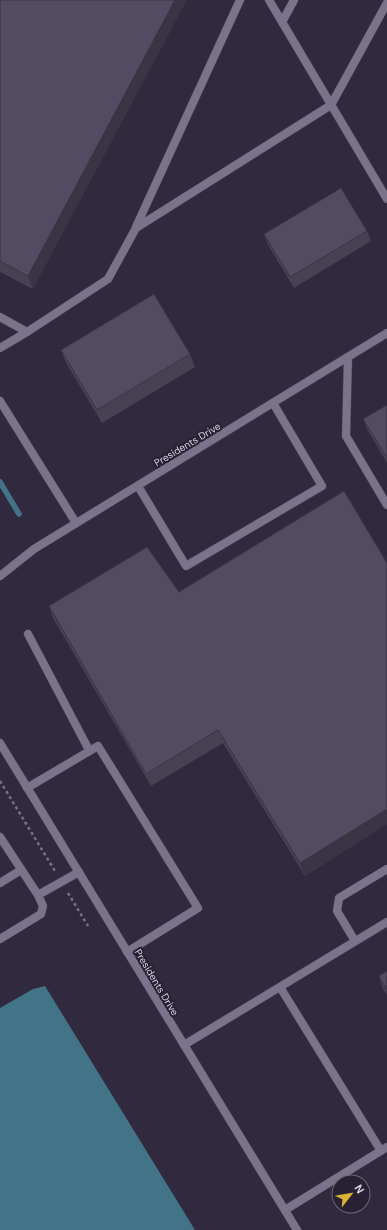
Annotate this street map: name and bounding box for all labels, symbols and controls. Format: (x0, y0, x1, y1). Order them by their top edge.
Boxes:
street label: Presidents Drive (152, 419, 223, 469)
street label: Presidents Drive (132, 947, 182, 1018)
north arrow (331, 1174, 371, 1214)
text: N (352, 1182, 368, 1196)

